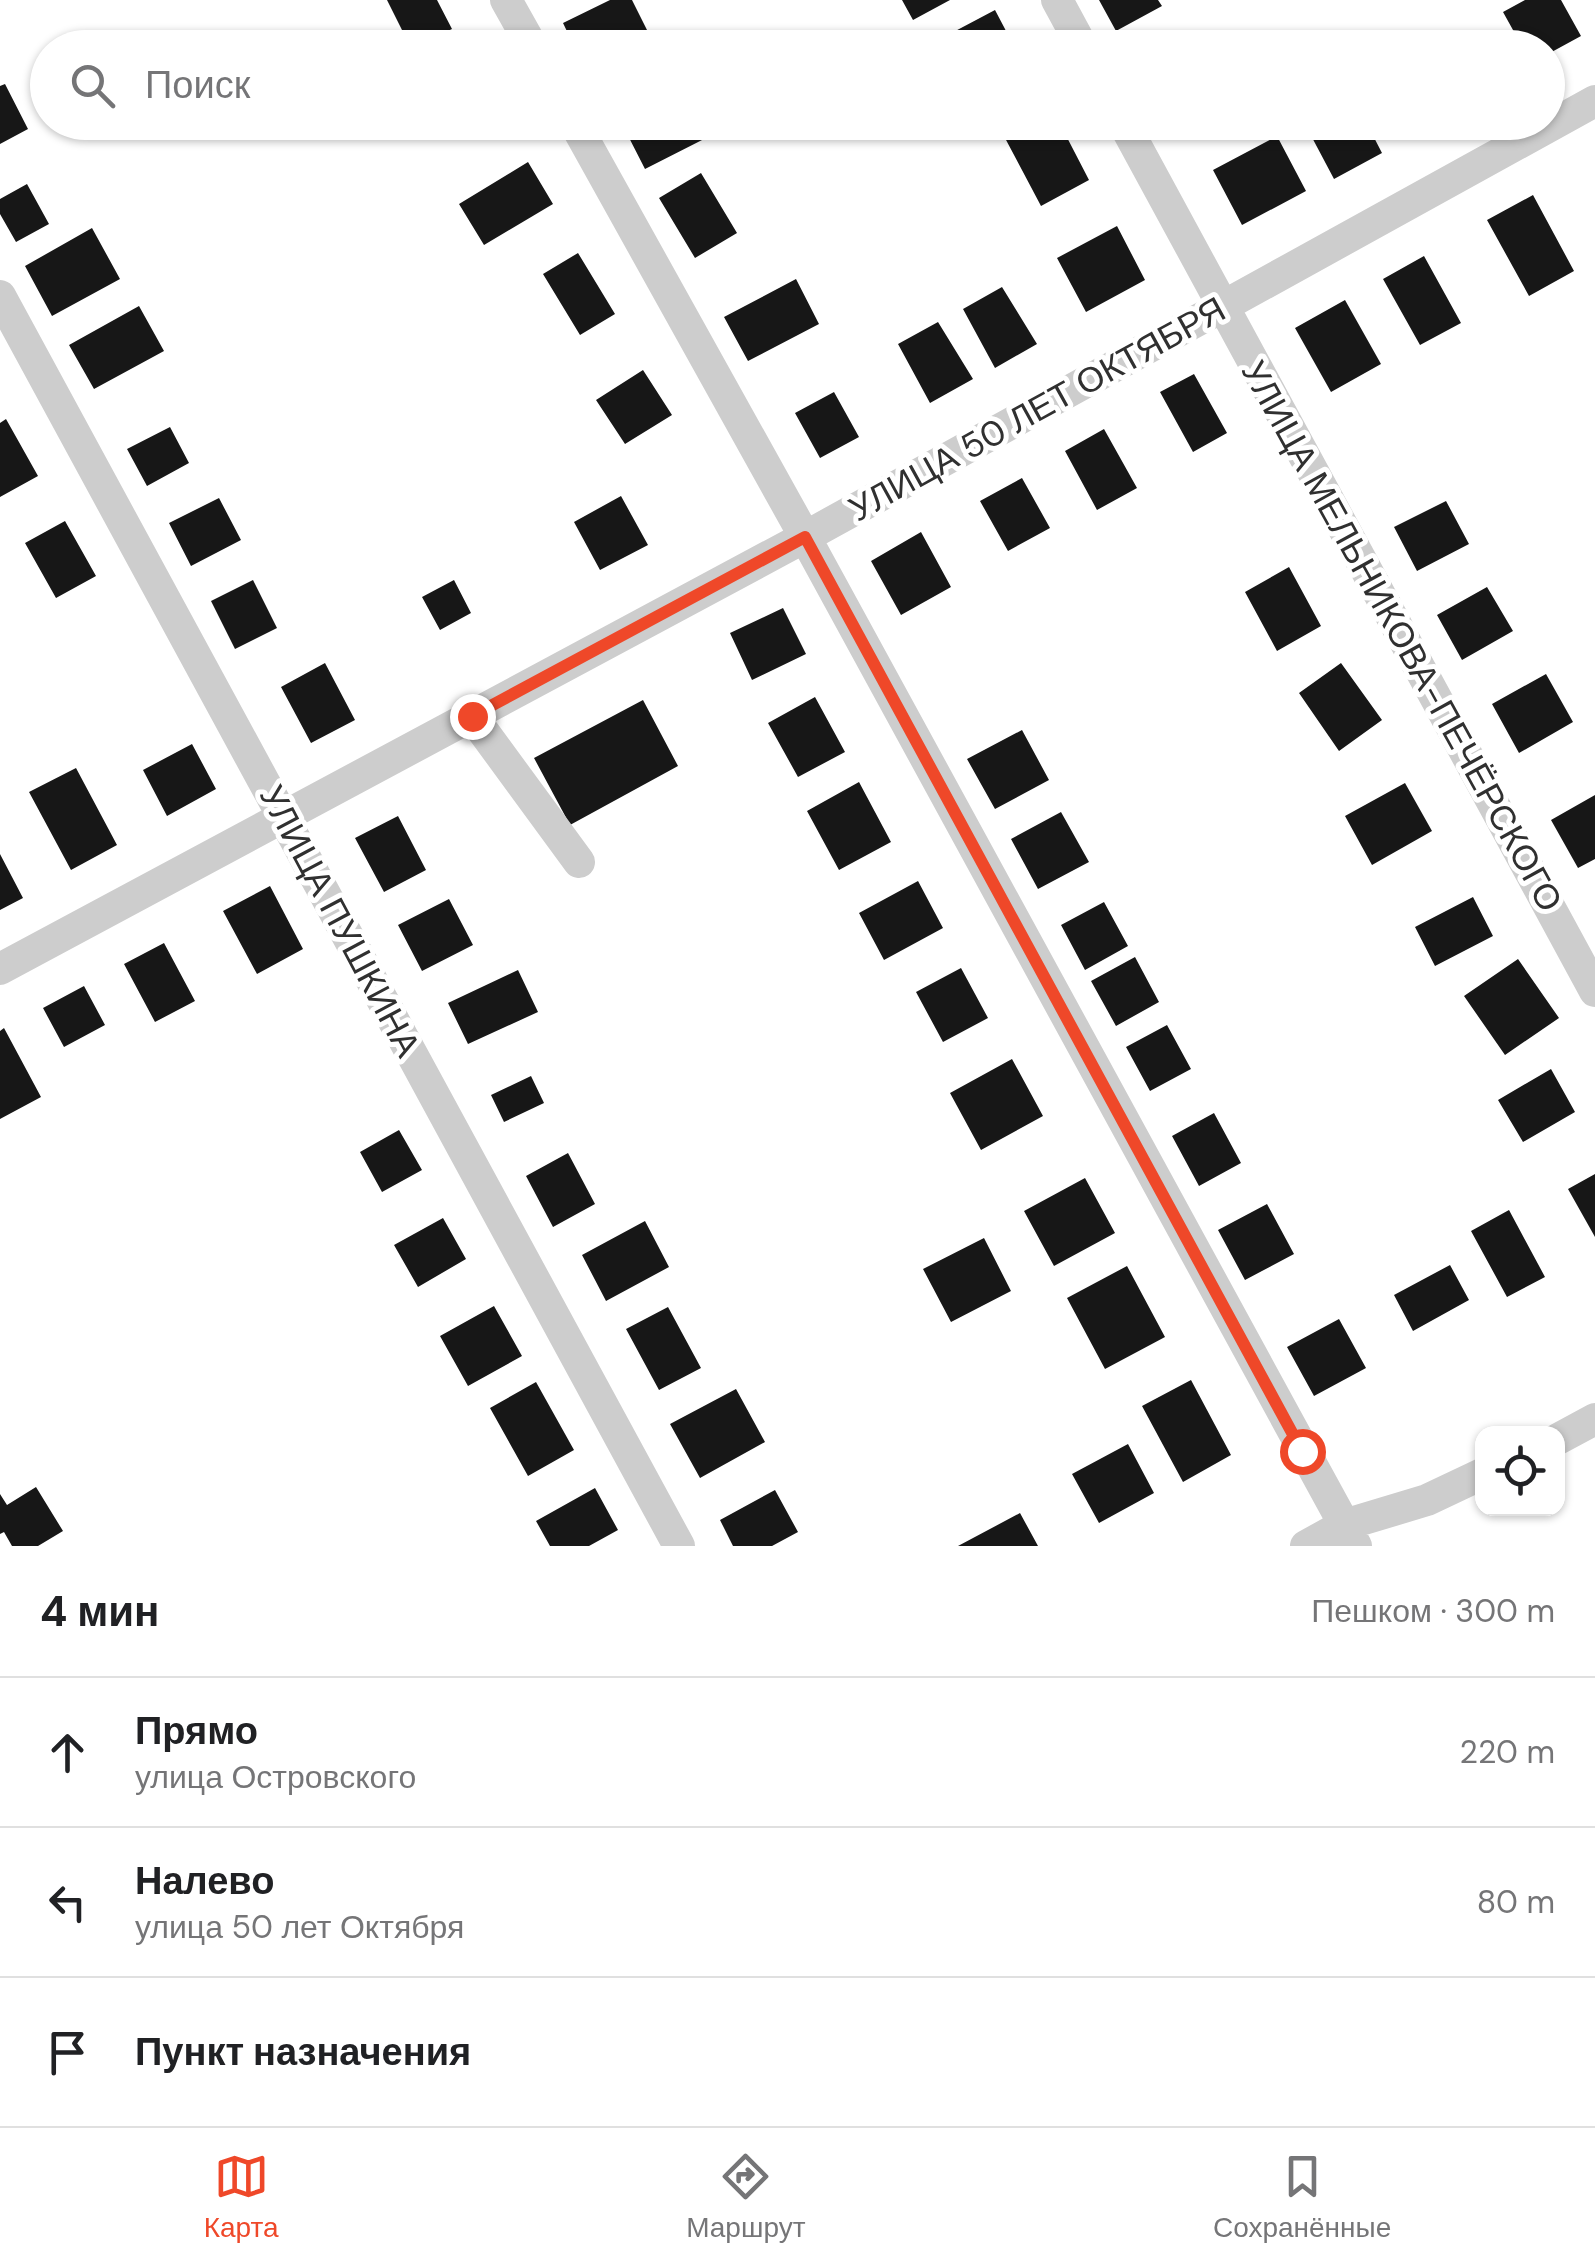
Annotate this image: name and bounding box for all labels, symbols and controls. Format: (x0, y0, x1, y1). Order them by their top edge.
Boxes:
search box (30, 30, 1565, 140)
icon: search (65, 58, 120, 113)
text: Поиск (145, 60, 250, 110)
street label: УЛИЦА 50 ЛЕТ ОКТЯБРЯ (841, 286, 1233, 532)
street label: УЛИЦА МЕЛЬНИКОВА-ПЕЧЁРСКОГО (1231, 352, 1573, 920)
route end (450, 694, 496, 740)
street label: УЛИЦА ПУШКИНА (249, 777, 431, 1065)
map controls (1475, 1426, 1565, 1516)
button: locate (1475, 1426, 1565, 1516)
route start (1280, 1429, 1326, 1475)
text: 4 мин (40, 1584, 159, 1639)
text: Пешком · 300 m (1311, 1590, 1555, 1632)
text: Прямо (135, 1706, 258, 1756)
icon: ahead (40, 1725, 95, 1780)
text: 220 m (1460, 1731, 1555, 1773)
text: улица Островского (135, 1756, 416, 1798)
text: Налево (135, 1856, 274, 1906)
icon: left (40, 1875, 95, 1930)
text: 80 m (1477, 1881, 1555, 1923)
text: улица 50 лет Октября (135, 1906, 464, 1948)
icon: arrive (40, 2025, 95, 2080)
text: Пункт назначения (135, 2027, 471, 2077)
tab: Карта (204, 2149, 279, 2246)
tab: Маршрут (686, 2149, 805, 2246)
tab: Сохранённые (1213, 2149, 1391, 2246)

